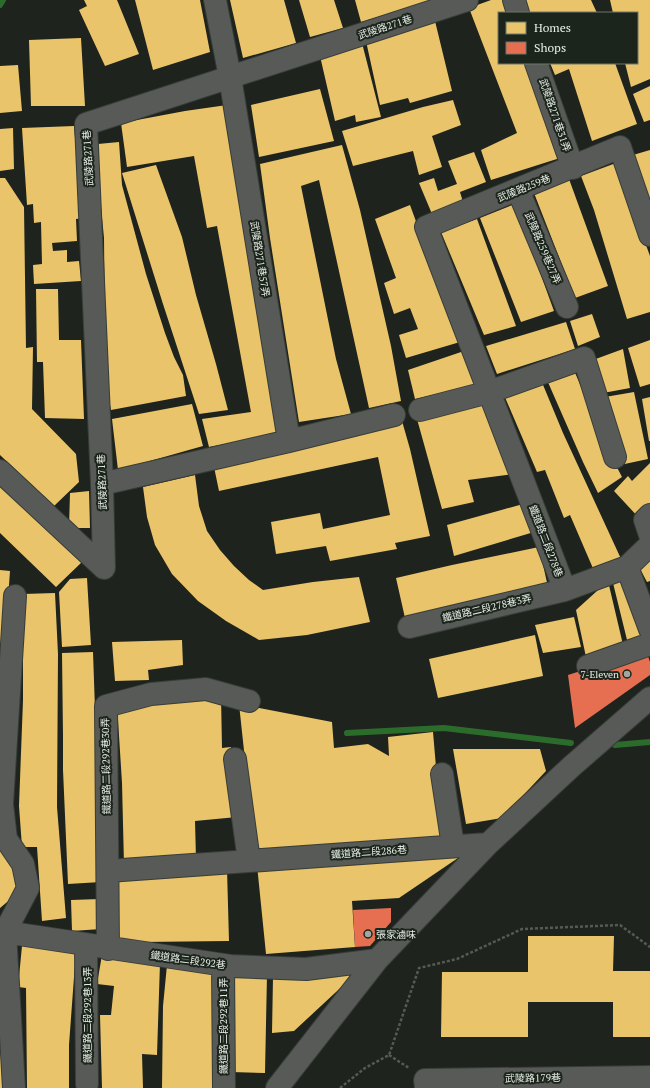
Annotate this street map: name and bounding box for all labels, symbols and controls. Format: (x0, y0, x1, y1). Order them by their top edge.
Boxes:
street label: 武陵路271巷 (356, 12, 414, 42)
legend (498, 12, 638, 64)
text: Homes (534, 20, 571, 35)
text: Shops (534, 40, 566, 55)
street label: 武陵路271巷31弄 (536, 77, 574, 153)
street label: 武陵路271巷 (80, 130, 96, 186)
street label: 武陵路259巷 (496, 171, 552, 205)
street label: 武陵路259巷27弄 (522, 210, 564, 286)
street label: 武陵路271巷57弄 (248, 220, 272, 298)
street label: 武陵路271巷 (95, 454, 109, 510)
street label: 鐵道路二段278巷 (526, 503, 566, 579)
street label: 鐵道路二段278巷3弄 (441, 591, 533, 625)
place label: 7-Eleven (580, 668, 619, 681)
marker: 7-Eleven (622, 669, 632, 679)
street label: 鐵道路二段292巷30弄 (99, 718, 113, 814)
street label: 鐵道路二段286巷 (331, 843, 407, 861)
place label: 張家滷味 (376, 928, 416, 941)
marker: 張家滷味 (363, 929, 373, 939)
street label: 鐵道路二段292巷 (149, 948, 227, 972)
street label: 鐵道路二段292巷13弄 (81, 967, 94, 1063)
street label: 鐵道路二段292巷11弄 (217, 978, 230, 1074)
street label: 武陵路179巷 (505, 1071, 561, 1085)

